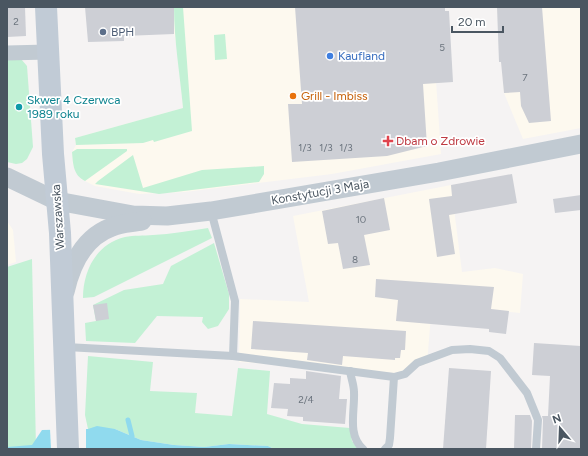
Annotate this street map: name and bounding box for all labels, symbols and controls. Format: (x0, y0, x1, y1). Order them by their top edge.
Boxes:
scale bar (452, 8, 503, 34)
house number: 2 (13, 15, 19, 28)
text: 20 m (458, 15, 486, 29)
place label: BPH (111, 25, 134, 39)
marker: BPH (98, 27, 108, 37)
house number: 5 (439, 41, 445, 54)
place label: Kaufland (338, 49, 385, 63)
marker: Kaufland (325, 51, 335, 61)
house number: 7 (522, 71, 528, 84)
place label: Grill - Imbiss (301, 89, 368, 103)
marker: Grill - Imbiss (288, 91, 298, 101)
place label: Skwer 4 Czerwca 1989 roku (27, 93, 120, 121)
marker: Skwer 4 Czerwca 1989 roku (14, 102, 24, 112)
place label: Dbam o Zdrowie (396, 134, 485, 148)
marker: Dbam o Zdrowie (383, 136, 393, 146)
house number: 1/3 (298, 141, 312, 154)
house number: 1/3 (319, 141, 333, 154)
house number: 1/3 (339, 141, 353, 154)
street label: Konstytucji 3 Maja (270, 176, 370, 208)
street label: Warszawska (49, 184, 67, 250)
house number: 10 (356, 213, 366, 226)
house number: 8 (352, 253, 358, 266)
house number: 2/4 (298, 393, 314, 406)
north arrow (540, 408, 580, 448)
text: N (551, 411, 563, 427)

